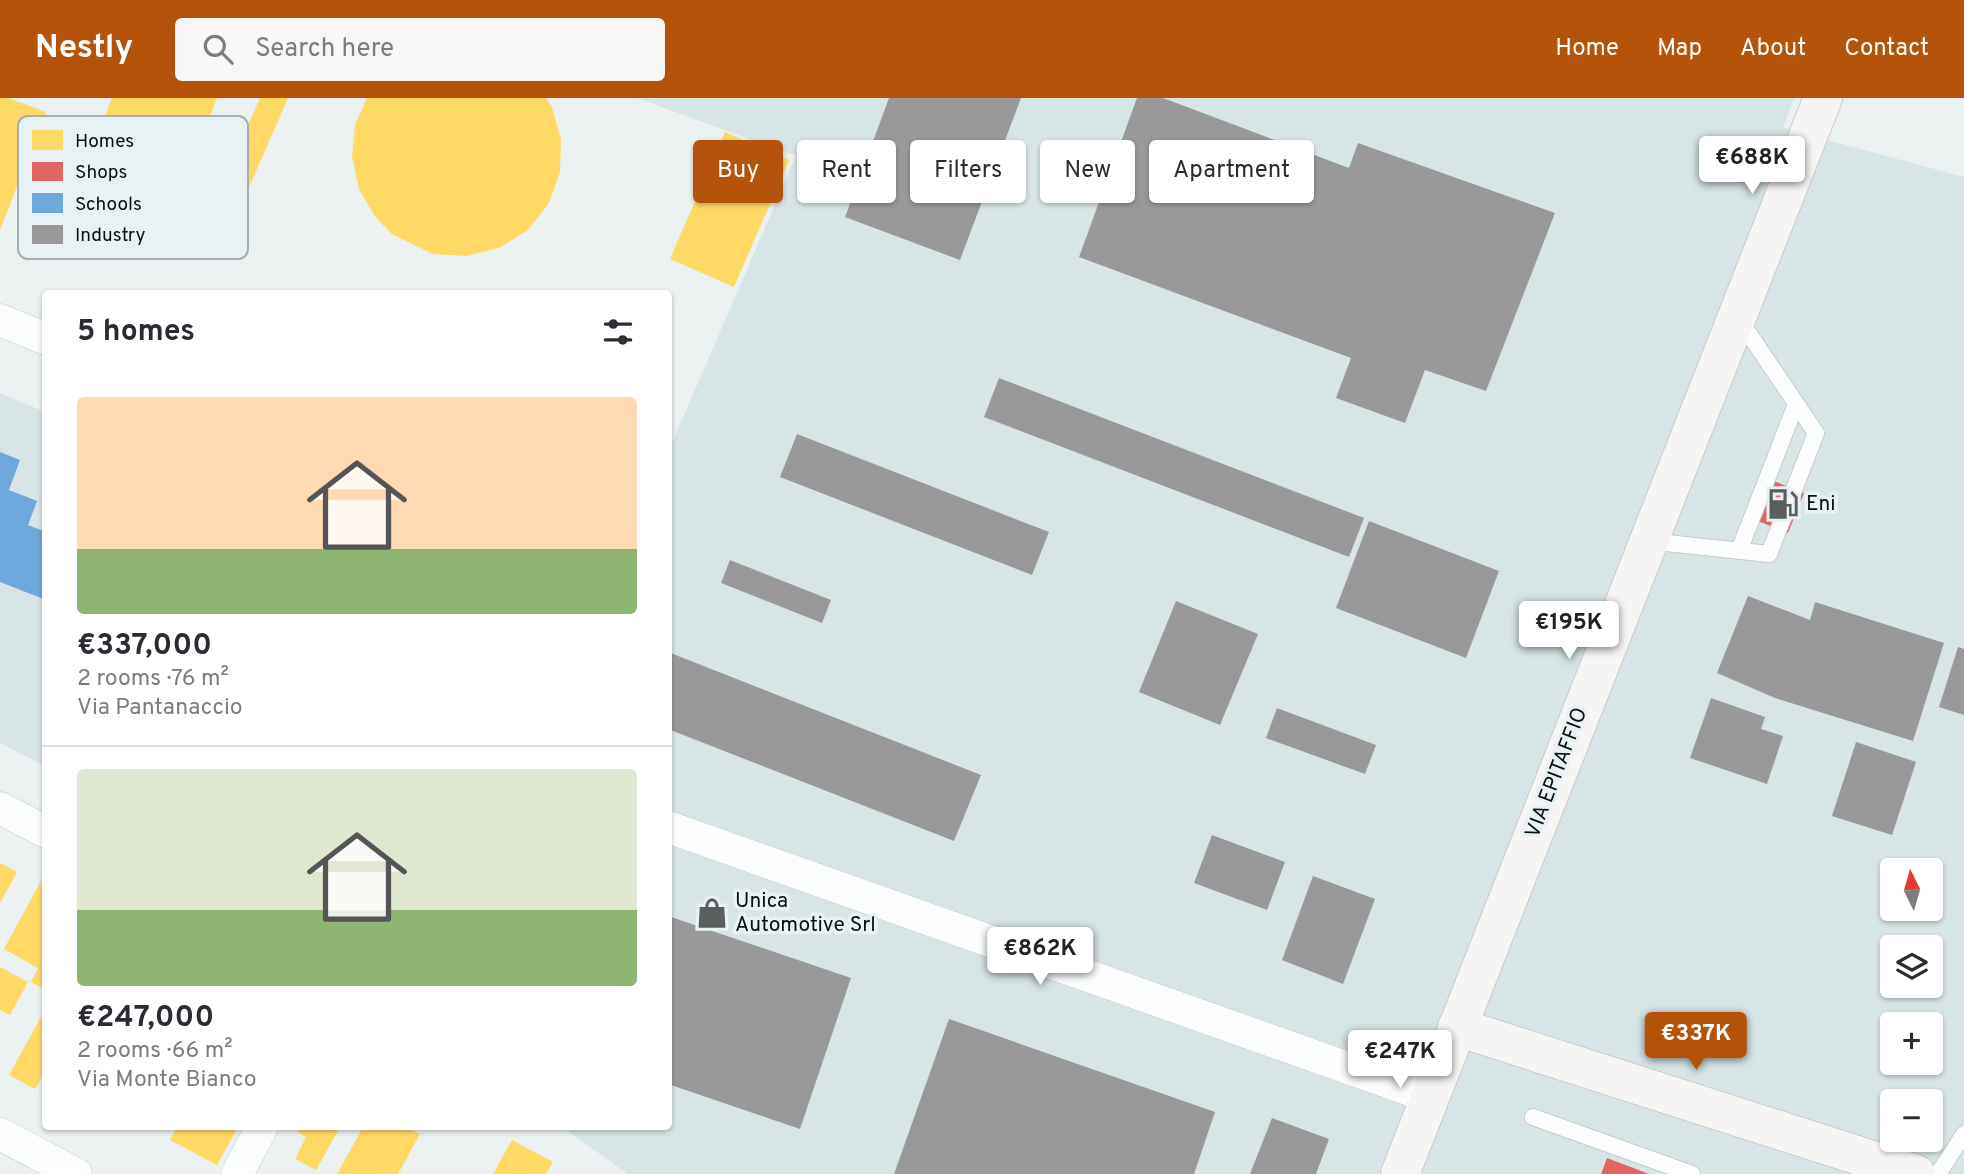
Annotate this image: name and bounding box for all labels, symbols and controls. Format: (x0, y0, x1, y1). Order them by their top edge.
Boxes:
search box (175, 18, 665, 81)
text: Nestly (35, 28, 133, 70)
icon: search (199, 30, 237, 68)
text: Search here (255, 33, 394, 66)
text: Home (1555, 34, 1619, 64)
text: Map (1657, 34, 1702, 64)
text: About (1740, 34, 1806, 64)
text: Contact (1844, 34, 1929, 64)
legend (18, 116, 248, 259)
text: Homes (75, 130, 134, 154)
pin: €688K (1703, 136, 1801, 196)
chip: Buy (693, 140, 783, 203)
chip: Rent (797, 140, 896, 203)
chip: Filters (910, 140, 1026, 203)
chip: New (1040, 140, 1135, 203)
chip: Apartment (1149, 140, 1314, 203)
text: €688K (1715, 144, 1789, 173)
text: Shops (75, 161, 127, 185)
text: Schools (75, 193, 142, 217)
text: Industry (75, 224, 145, 248)
icon: filters (599, 313, 637, 351)
text: 5 homes (77, 314, 195, 351)
icon: home (294, 442, 420, 568)
fuel station icon: Eni (1766, 487, 1800, 521)
place label: Eni (1806, 491, 1836, 518)
pin: €195K (1520, 602, 1618, 661)
text: €195K (1535, 609, 1603, 638)
text: €337,000 (77, 628, 212, 665)
text: 2 rooms · 76 m² (77, 665, 229, 694)
text: Via Pantanaccio (77, 694, 243, 723)
street label: VIA EPITAFFIO (1520, 704, 1594, 842)
icon: home (294, 814, 420, 940)
north arrow (1880, 858, 1942, 920)
map controls (1880, 858, 1943, 1152)
place label: Unica Automotive Srl (735, 888, 876, 939)
shop icon: Unica Automotive Srl (695, 896, 729, 930)
pin: €862K (991, 928, 1089, 987)
text: €862K (1003, 935, 1077, 964)
button: layers (1880, 935, 1943, 998)
text: €247,000 (77, 1000, 214, 1037)
pin: €337K (1647, 1012, 1745, 1072)
button: + (1880, 1012, 1943, 1075)
text: €337K (1661, 1020, 1731, 1049)
pin: €247K (1351, 1030, 1449, 1090)
text: 2 rooms · 66 m² (77, 1037, 233, 1066)
text: €247K (1364, 1038, 1436, 1067)
text: Via Monte Bianco (77, 1066, 257, 1095)
button: − (1880, 1089, 1943, 1152)

